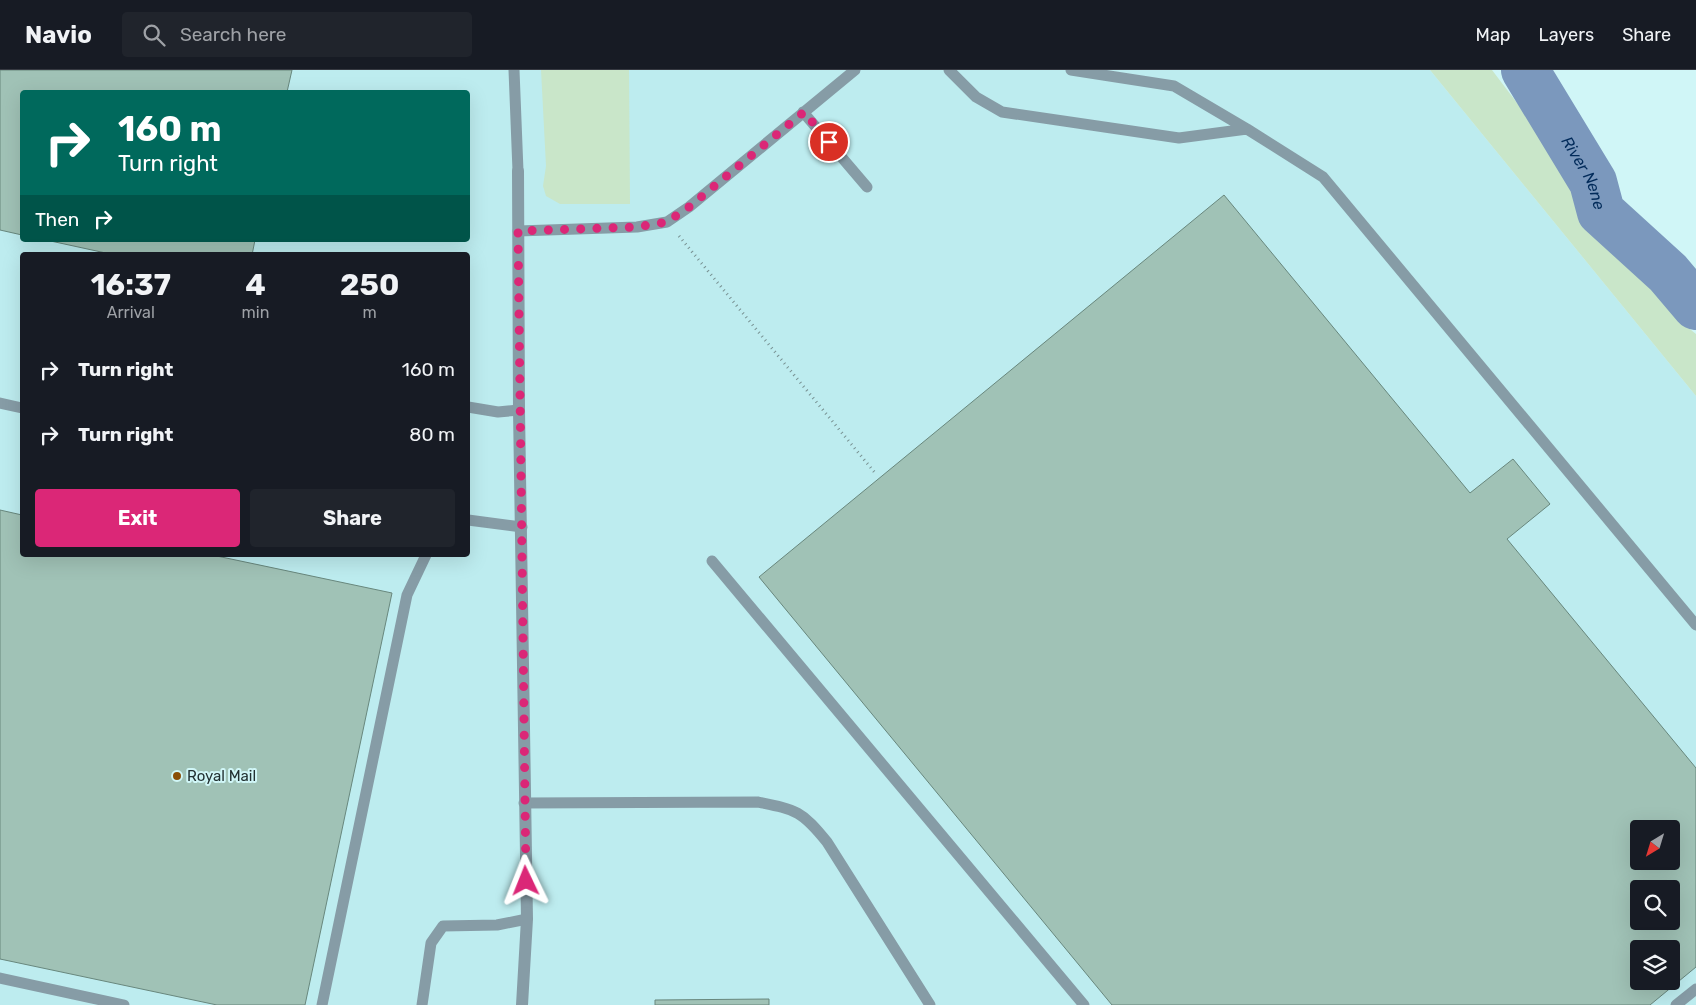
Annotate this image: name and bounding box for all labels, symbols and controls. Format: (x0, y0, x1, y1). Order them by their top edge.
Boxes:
search box (122, 12, 472, 57)
text: Navio (25, 21, 92, 49)
icon: search (140, 21, 168, 49)
text: Search here (180, 23, 286, 46)
text: Map (1476, 24, 1511, 46)
text: Layers (1539, 24, 1594, 46)
text: Share (1622, 24, 1671, 46)
text: 160 m (118, 108, 222, 150)
icon: right (35, 110, 100, 175)
pin (808, 121, 850, 163)
icon: arrive (815, 128, 843, 156)
water label: River Nene (1557, 133, 1609, 212)
text: Turn right (118, 150, 218, 177)
icon: right (89, 205, 117, 233)
text: Then (35, 208, 79, 231)
text: 16:37 (91, 267, 171, 303)
text: 4 (245, 267, 266, 303)
text: 250 (340, 267, 399, 303)
text: Arrival (107, 303, 155, 322)
text: min (242, 303, 269, 322)
text: m (363, 303, 377, 322)
icon: right (35, 356, 63, 384)
text: Turn right (78, 358, 173, 381)
text: 160 m (402, 358, 455, 381)
icon: right (35, 421, 63, 449)
text: Turn right (78, 423, 173, 446)
text: 80 m (409, 423, 455, 446)
button: Exit (35, 489, 240, 547)
button: Share (250, 489, 455, 547)
place label: Royal Mail (187, 767, 256, 785)
marker: Royal Mail (171, 770, 183, 782)
north arrow (1630, 820, 1680, 870)
map controls (1630, 820, 1680, 990)
position arrow (499, 854, 551, 906)
button: search (1630, 880, 1680, 930)
button: layers (1630, 940, 1680, 990)

